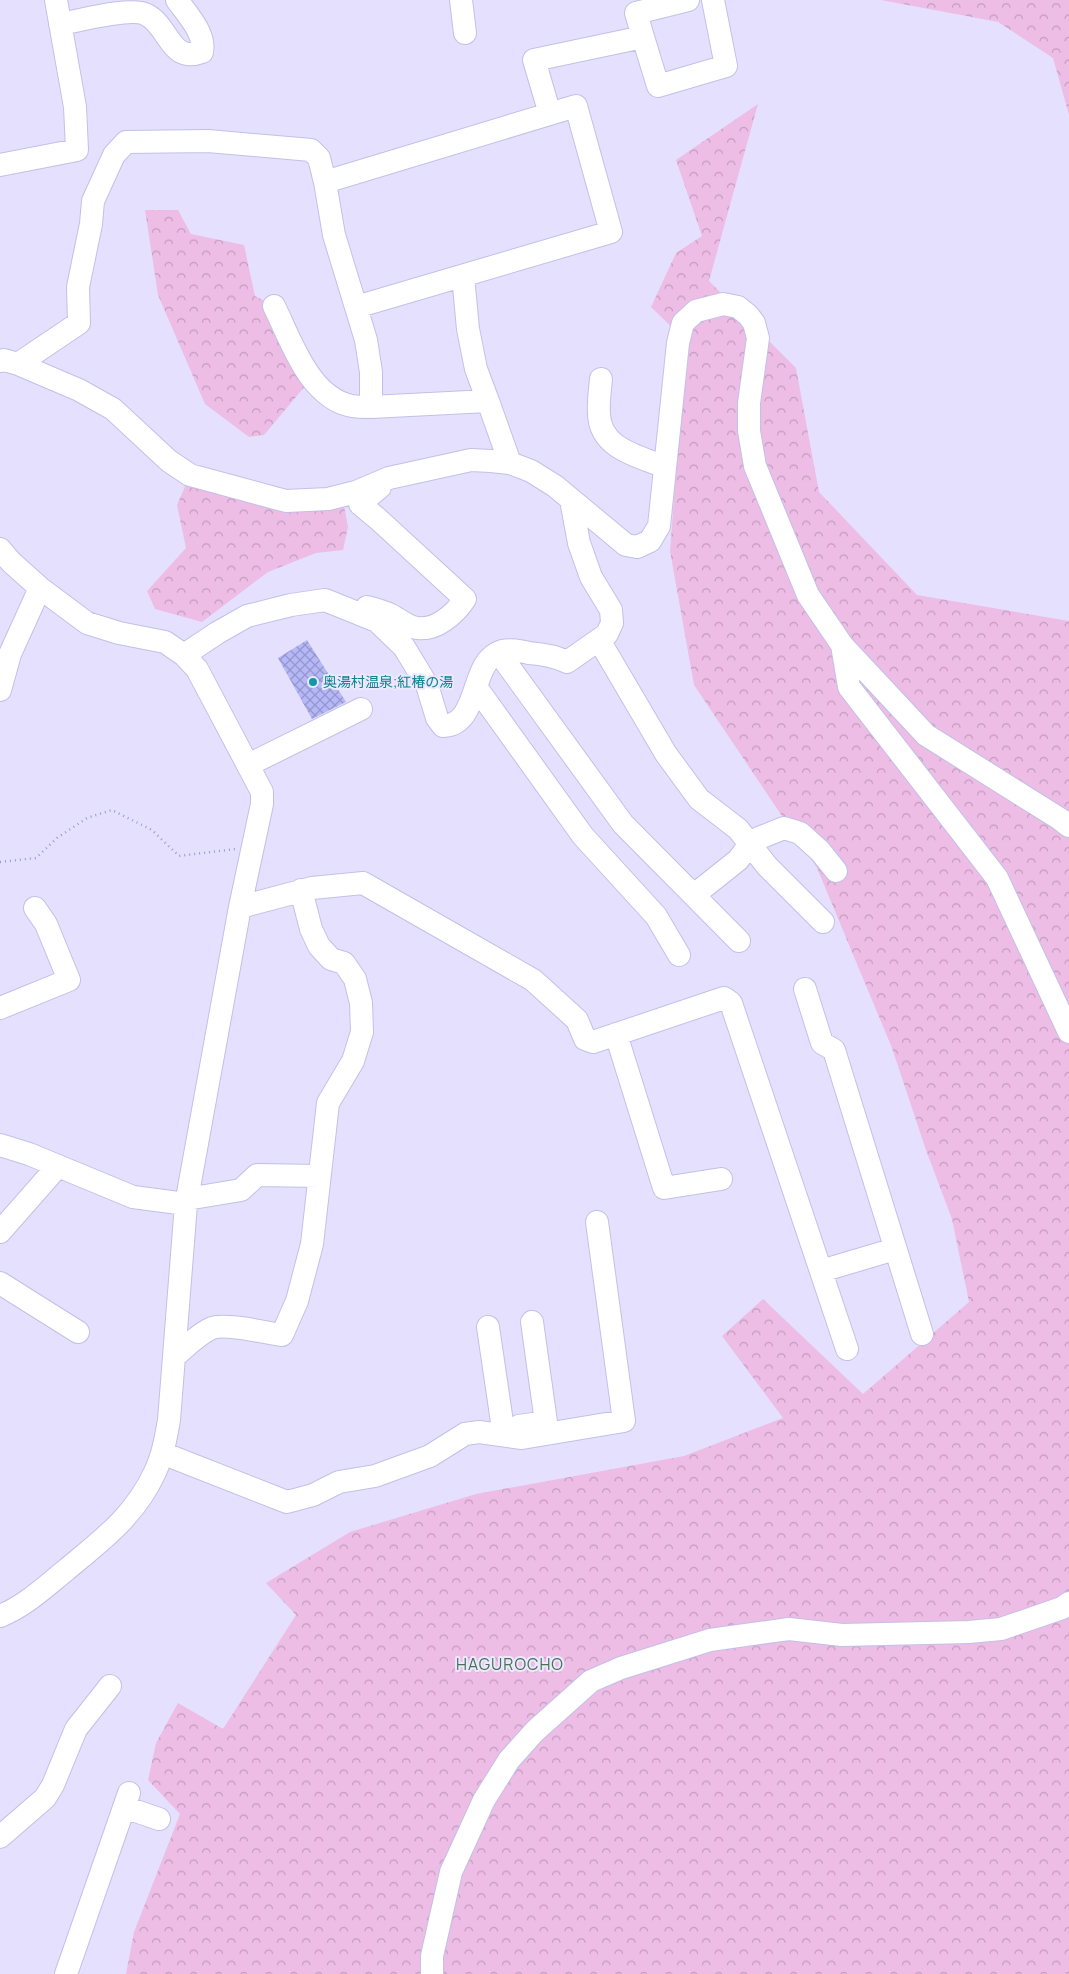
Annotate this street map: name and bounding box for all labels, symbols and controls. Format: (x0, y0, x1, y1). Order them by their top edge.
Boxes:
place label: 奥湯村温泉;紅椿の湯 (323, 672, 453, 691)
marker: 奥湯村温泉;紅椿の湯 (307, 676, 319, 688)
district label: HAGUROCHO (456, 1653, 564, 1675)

